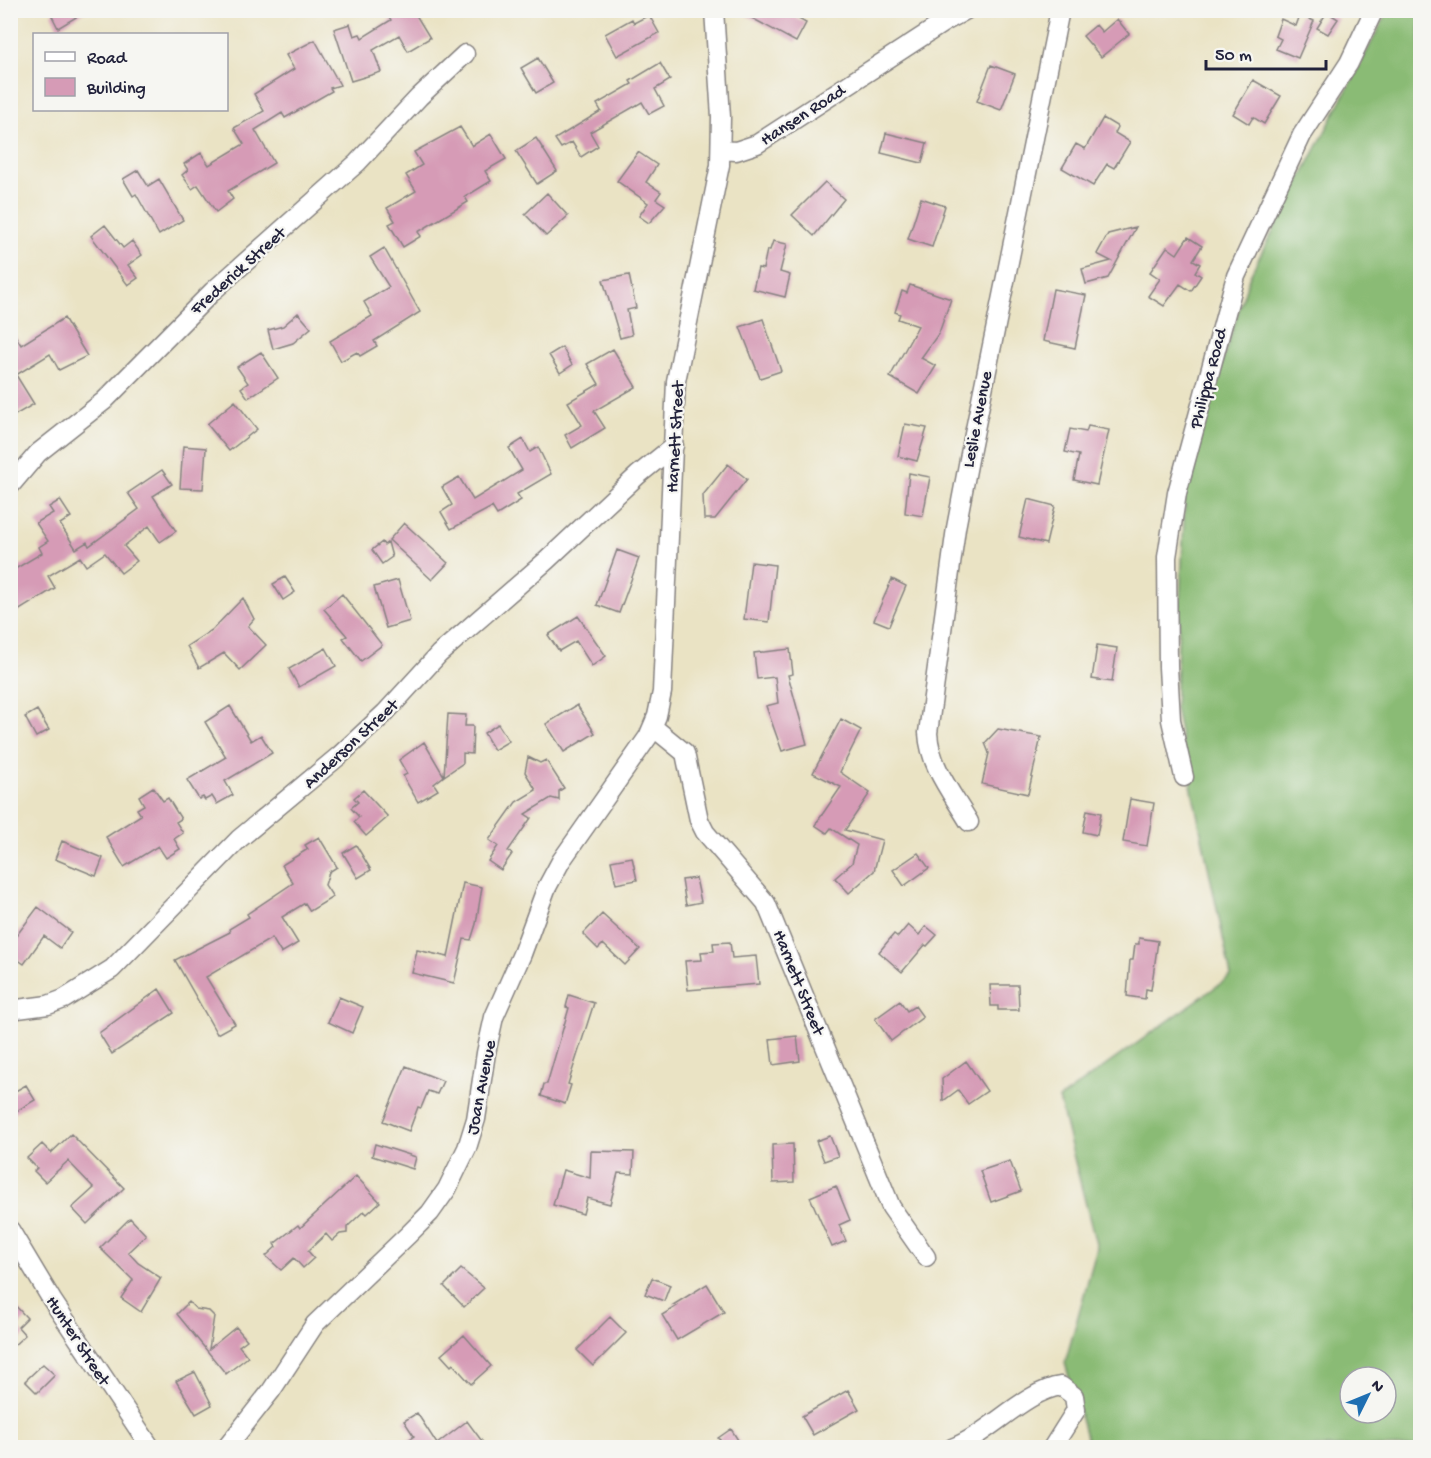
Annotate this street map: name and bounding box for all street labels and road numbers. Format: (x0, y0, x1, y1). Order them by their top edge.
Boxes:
street label: Hansen Road (757, 80, 851, 151)
street label: Frederick Street (186, 222, 292, 321)
street label: Philippa Road (1186, 325, 1233, 432)
street label: Leslie Avenue (959, 369, 998, 470)
street label: Harnett Street (663, 379, 690, 493)
street label: Anderson Street (300, 694, 405, 794)
street label: Harnett Street (767, 927, 829, 1040)
street label: Joan Avenue (463, 1038, 502, 1137)
street label: Hunter Street (40, 1293, 115, 1391)

